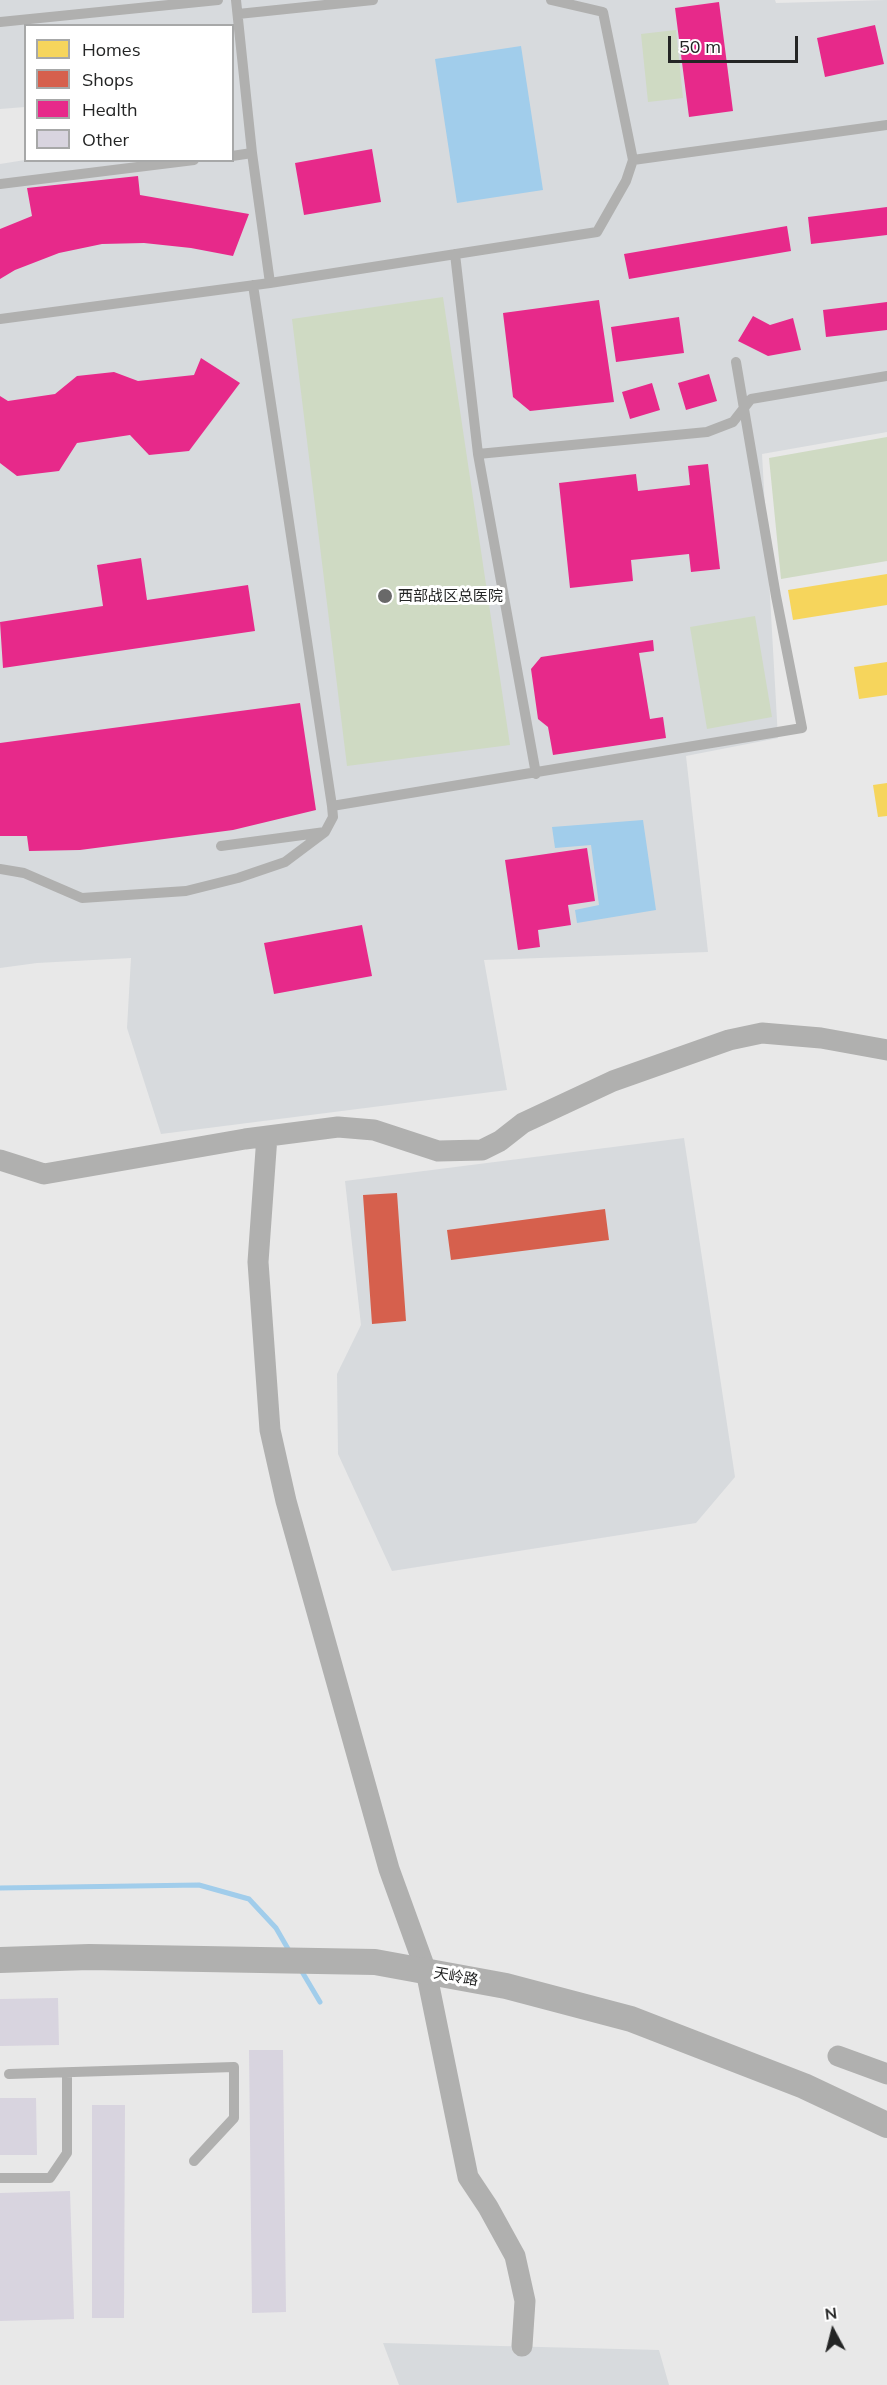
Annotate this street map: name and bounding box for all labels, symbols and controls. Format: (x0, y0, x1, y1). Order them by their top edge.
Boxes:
legend (24, 24, 234, 162)
scale bar (671, 24, 802, 62)
text: 50 m (679, 35, 721, 58)
text: Homes (82, 38, 141, 61)
text: Shops (82, 68, 134, 91)
text: Health (82, 98, 138, 121)
text: Other (82, 128, 129, 151)
marker: 西部战区总医院 (376, 587, 394, 605)
place label: 西部战区总医院 (398, 587, 503, 605)
street label: 天岭路 (432, 1964, 480, 1990)
north arrow (803, 2301, 863, 2361)
text: N (824, 2302, 838, 2324)

